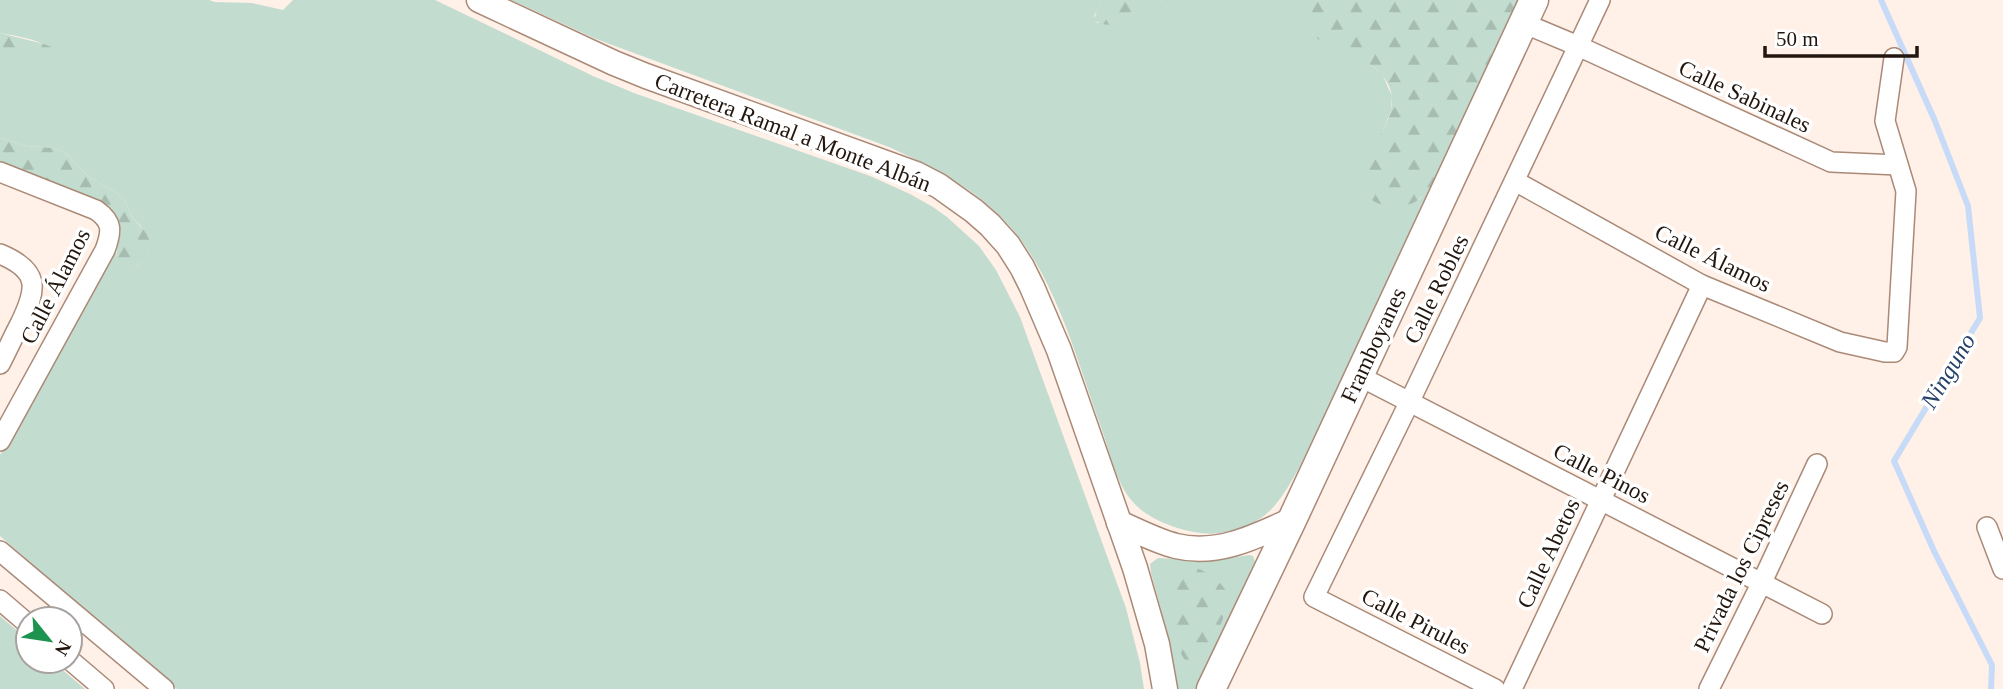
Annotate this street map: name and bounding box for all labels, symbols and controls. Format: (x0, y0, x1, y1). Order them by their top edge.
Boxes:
scale bar (1765, 14, 1917, 58)
text: 50 m (1776, 27, 1819, 51)
street label: Calle Sabinales (1675, 55, 1815, 138)
street label: Carretera Ramal a Monte Albán (651, 68, 935, 197)
street label: Calle Álamos (1651, 220, 1775, 297)
street label: Calle Álamos (16, 224, 95, 348)
street label: Calle Robles (1399, 231, 1474, 348)
street label: Framboyanes (1336, 284, 1411, 407)
water label: Ninguno (1915, 329, 1980, 414)
street label: Calle Pinos (1549, 438, 1654, 509)
street label: Privada los Cipreses (1689, 476, 1794, 656)
street label: Calle Abetos (1512, 494, 1585, 612)
street label: Calle Pirules (1357, 583, 1474, 659)
north arrow (14, 605, 84, 675)
text: N (51, 637, 76, 660)

